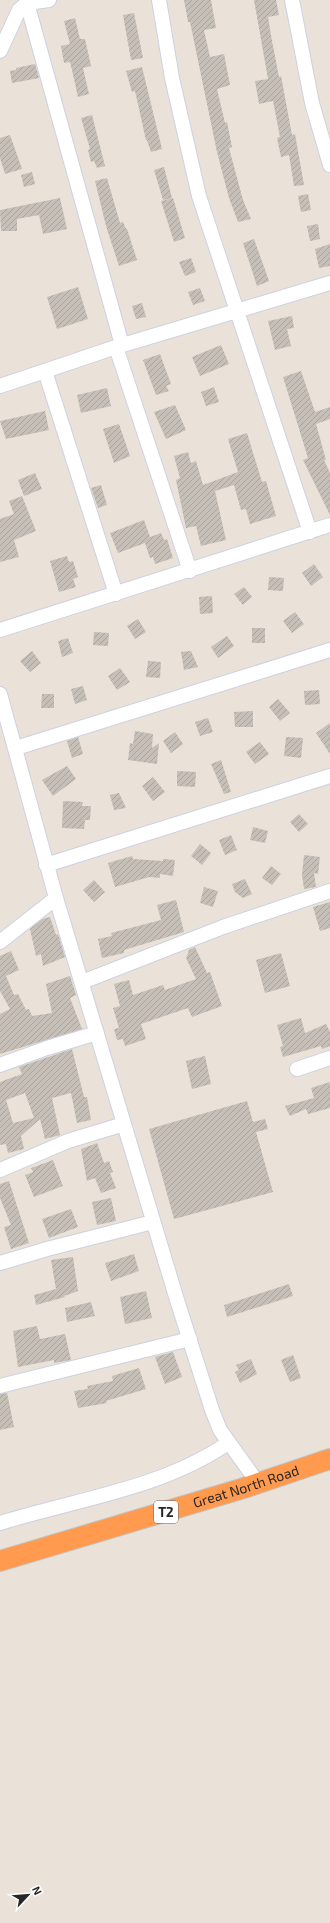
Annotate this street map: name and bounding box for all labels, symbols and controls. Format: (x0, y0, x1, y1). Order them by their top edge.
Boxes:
street label: Great North Road (191, 1461, 301, 1511)
road number: T2 (154, 1501, 178, 1523)
north arrow (8, 1875, 48, 1915)
text: N (30, 1884, 45, 1897)

